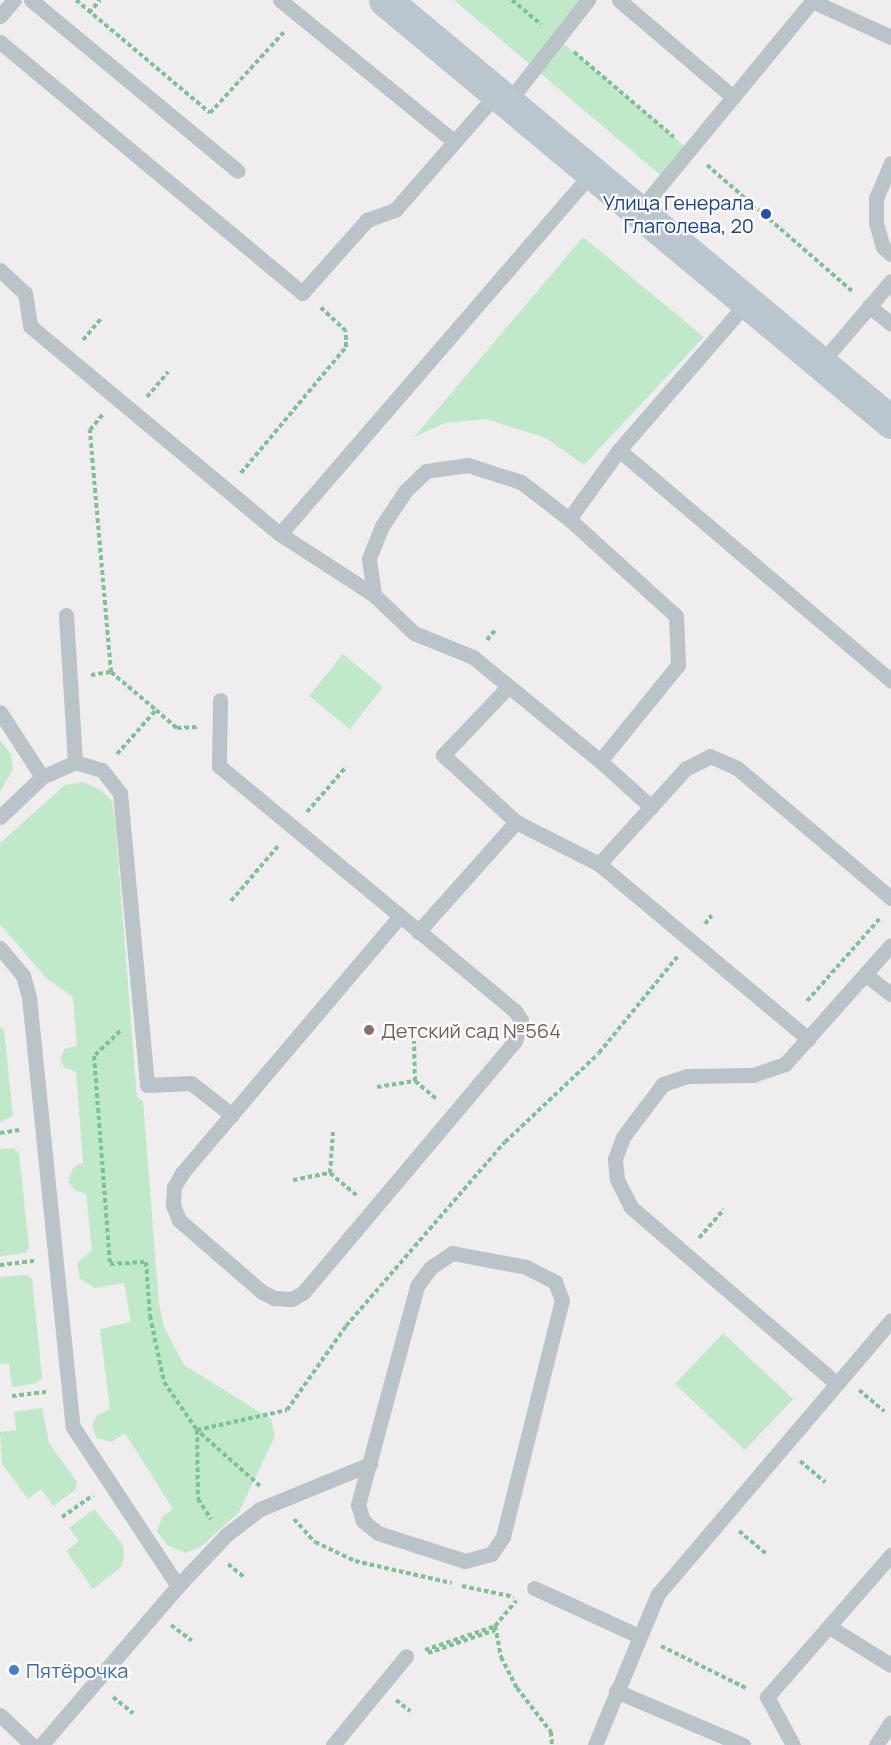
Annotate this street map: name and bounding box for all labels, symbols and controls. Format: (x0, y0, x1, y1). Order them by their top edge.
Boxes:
place label: Улица Генерала Глаголева, 20 (603, 190, 754, 237)
marker: Улица Генерала Глаголева, 20 (759, 207, 773, 221)
place label: Детский сад №564 (381, 1018, 561, 1042)
marker: Детский сад №564 (362, 1023, 376, 1037)
place label: Пятёрочка (26, 1658, 128, 1682)
marker: Пятёрочка (7, 1663, 21, 1677)

